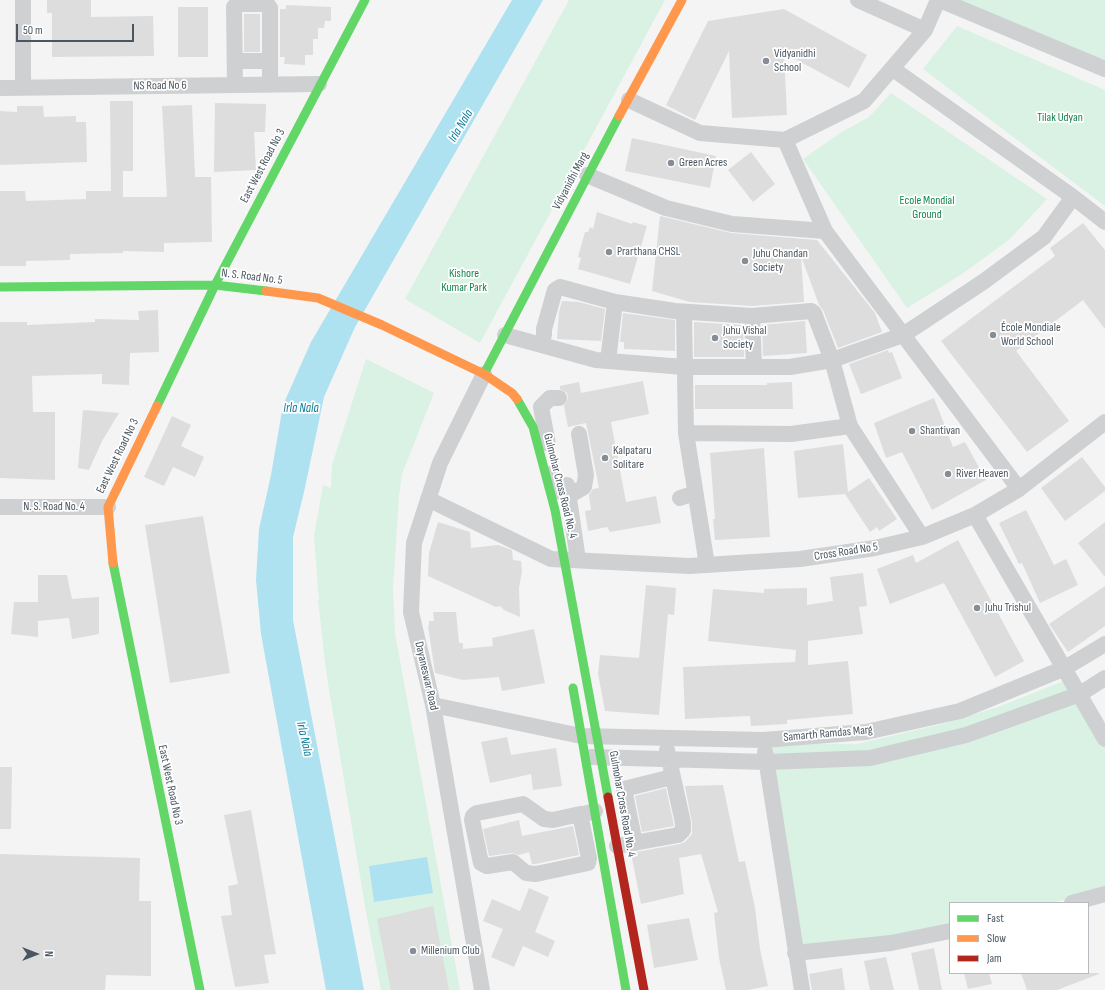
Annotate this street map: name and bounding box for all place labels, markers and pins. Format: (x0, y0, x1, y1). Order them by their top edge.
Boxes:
place label: Vidyanidhi School (774, 47, 815, 75)
marker: Vidyanidhi School (761, 56, 771, 66)
place label: Green Acres (679, 156, 727, 170)
marker: Green Acres (666, 158, 676, 168)
place label: Prarthana CHSL (617, 245, 680, 259)
marker: Prarthana CHSL (604, 247, 614, 257)
place label: Juhu Chandan Society (753, 247, 808, 275)
marker: Juhu Chandan Society (740, 256, 750, 266)
place label: École Mondiale World School (1001, 321, 1061, 349)
place label: Juhu Vishal Society (723, 324, 766, 352)
marker: École Mondiale World School (988, 330, 998, 340)
marker: Juhu Vishal Society (710, 333, 720, 343)
place label: Shantivan (920, 424, 960, 438)
marker: Shantivan (907, 426, 917, 436)
place label: Kalpataru Solitare (613, 444, 651, 472)
marker: Kalpataru Solitare (600, 453, 610, 463)
place label: River Heaven (956, 467, 1008, 481)
marker: River Heaven (943, 469, 953, 479)
place label: Juhu Trishul (985, 601, 1031, 615)
marker: Juhu Trishul (972, 603, 982, 613)
place label: Millenium Club (421, 944, 480, 958)
marker: Millenium Club (408, 946, 418, 956)

